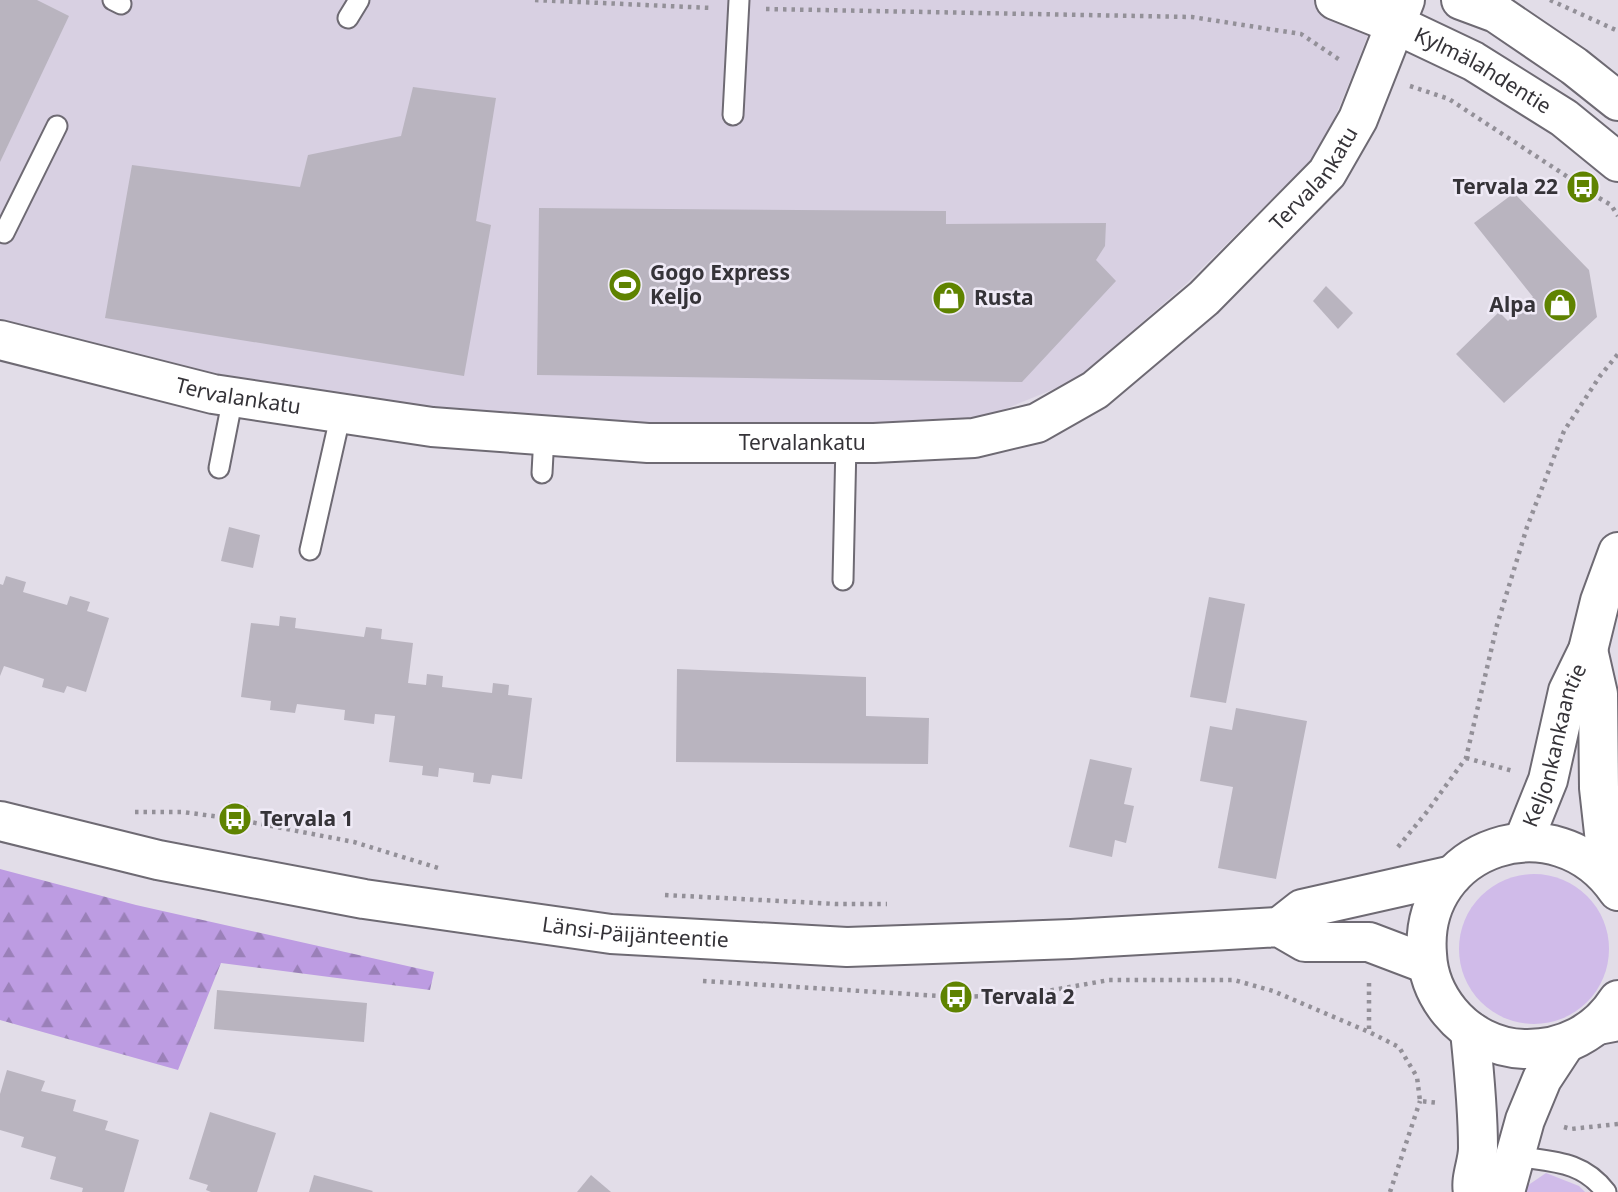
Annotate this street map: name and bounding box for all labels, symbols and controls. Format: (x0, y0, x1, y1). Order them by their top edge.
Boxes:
street label: Kylmälahdentie (1410, 20, 1557, 120)
street label: Tervalankatu (1263, 121, 1364, 236)
bus stop icon: Tervala 22 (1564, 168, 1602, 206)
place label: Tervala 22 (1453, 172, 1558, 200)
place label: Gogo Express Keljo (650, 258, 790, 310)
sports icon: Gogo Express Keljo (606, 266, 644, 304)
shop icon: Rusta (930, 279, 968, 317)
place label: Rusta (974, 283, 1034, 311)
shop icon: Alpa (1541, 286, 1579, 324)
place label: Alpa (1489, 290, 1536, 318)
street label: Tervalankatu (173, 370, 303, 420)
street label: Tervalankatu (739, 428, 866, 456)
street label: Keljonkankaantie (1515, 658, 1592, 831)
bus stop icon: Tervala 1 (216, 800, 254, 838)
place label: Tervala 1 (260, 804, 353, 832)
street label: Länsi-Päijänteentie (540, 909, 729, 953)
bus stop icon: Tervala 2 (937, 978, 975, 1016)
place label: Tervala 2 (981, 982, 1074, 1010)

